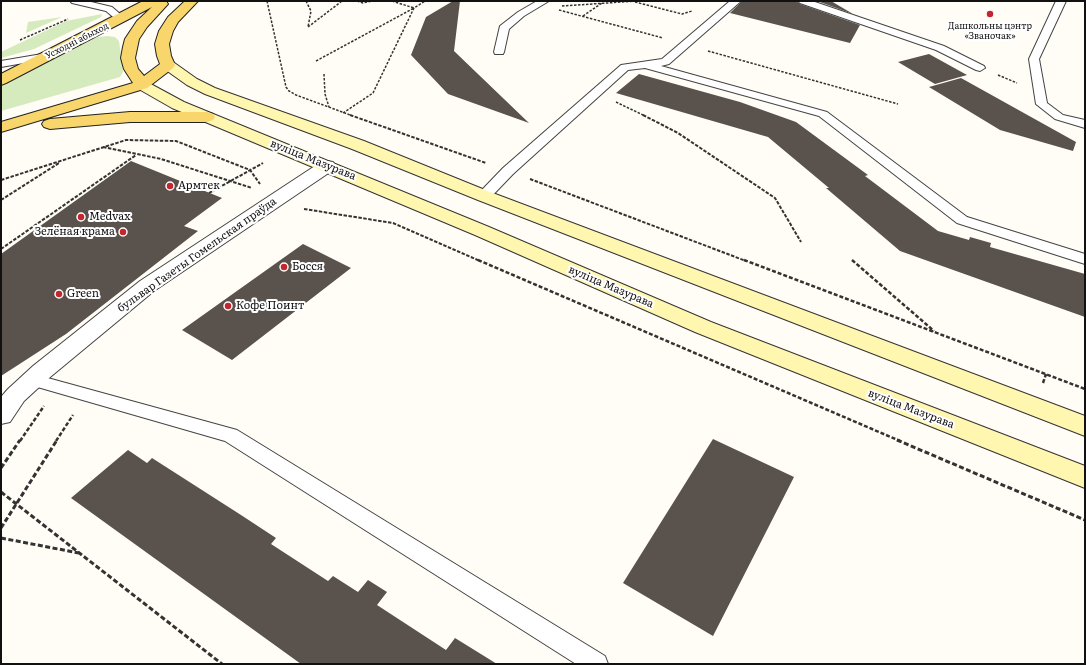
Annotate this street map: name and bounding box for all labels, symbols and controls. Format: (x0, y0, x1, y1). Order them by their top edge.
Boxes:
marker: Дашкольны цэнтр «Званочак» (985, 9, 995, 19)
street label: Усходні абыход (44, 20, 110, 62)
place label: Дашкольны цэнтр «Званочак» (948, 21, 1032, 42)
street label: вуліца Мазурава (268, 137, 358, 183)
place label: Армтек (178, 179, 220, 193)
marker: Армтек (165, 181, 175, 191)
street label: бульвар Газеты Гомельская праўда (115, 195, 279, 315)
place label: Medvax (89, 210, 130, 224)
marker: Medvax (76, 212, 86, 222)
place label: Зелёная крама (35, 225, 115, 239)
marker: Зелёная крама (118, 227, 128, 237)
place label: Босся (292, 260, 323, 274)
marker: Босся (279, 262, 289, 272)
street label: вуліца Мазурава (566, 263, 656, 311)
place label: Green (67, 287, 99, 301)
marker: Green (54, 289, 64, 299)
place label: Кофе Поинт (236, 299, 304, 313)
marker: Кофе Поинт (223, 301, 233, 311)
street label: вуліца Мазурава (866, 386, 956, 432)

